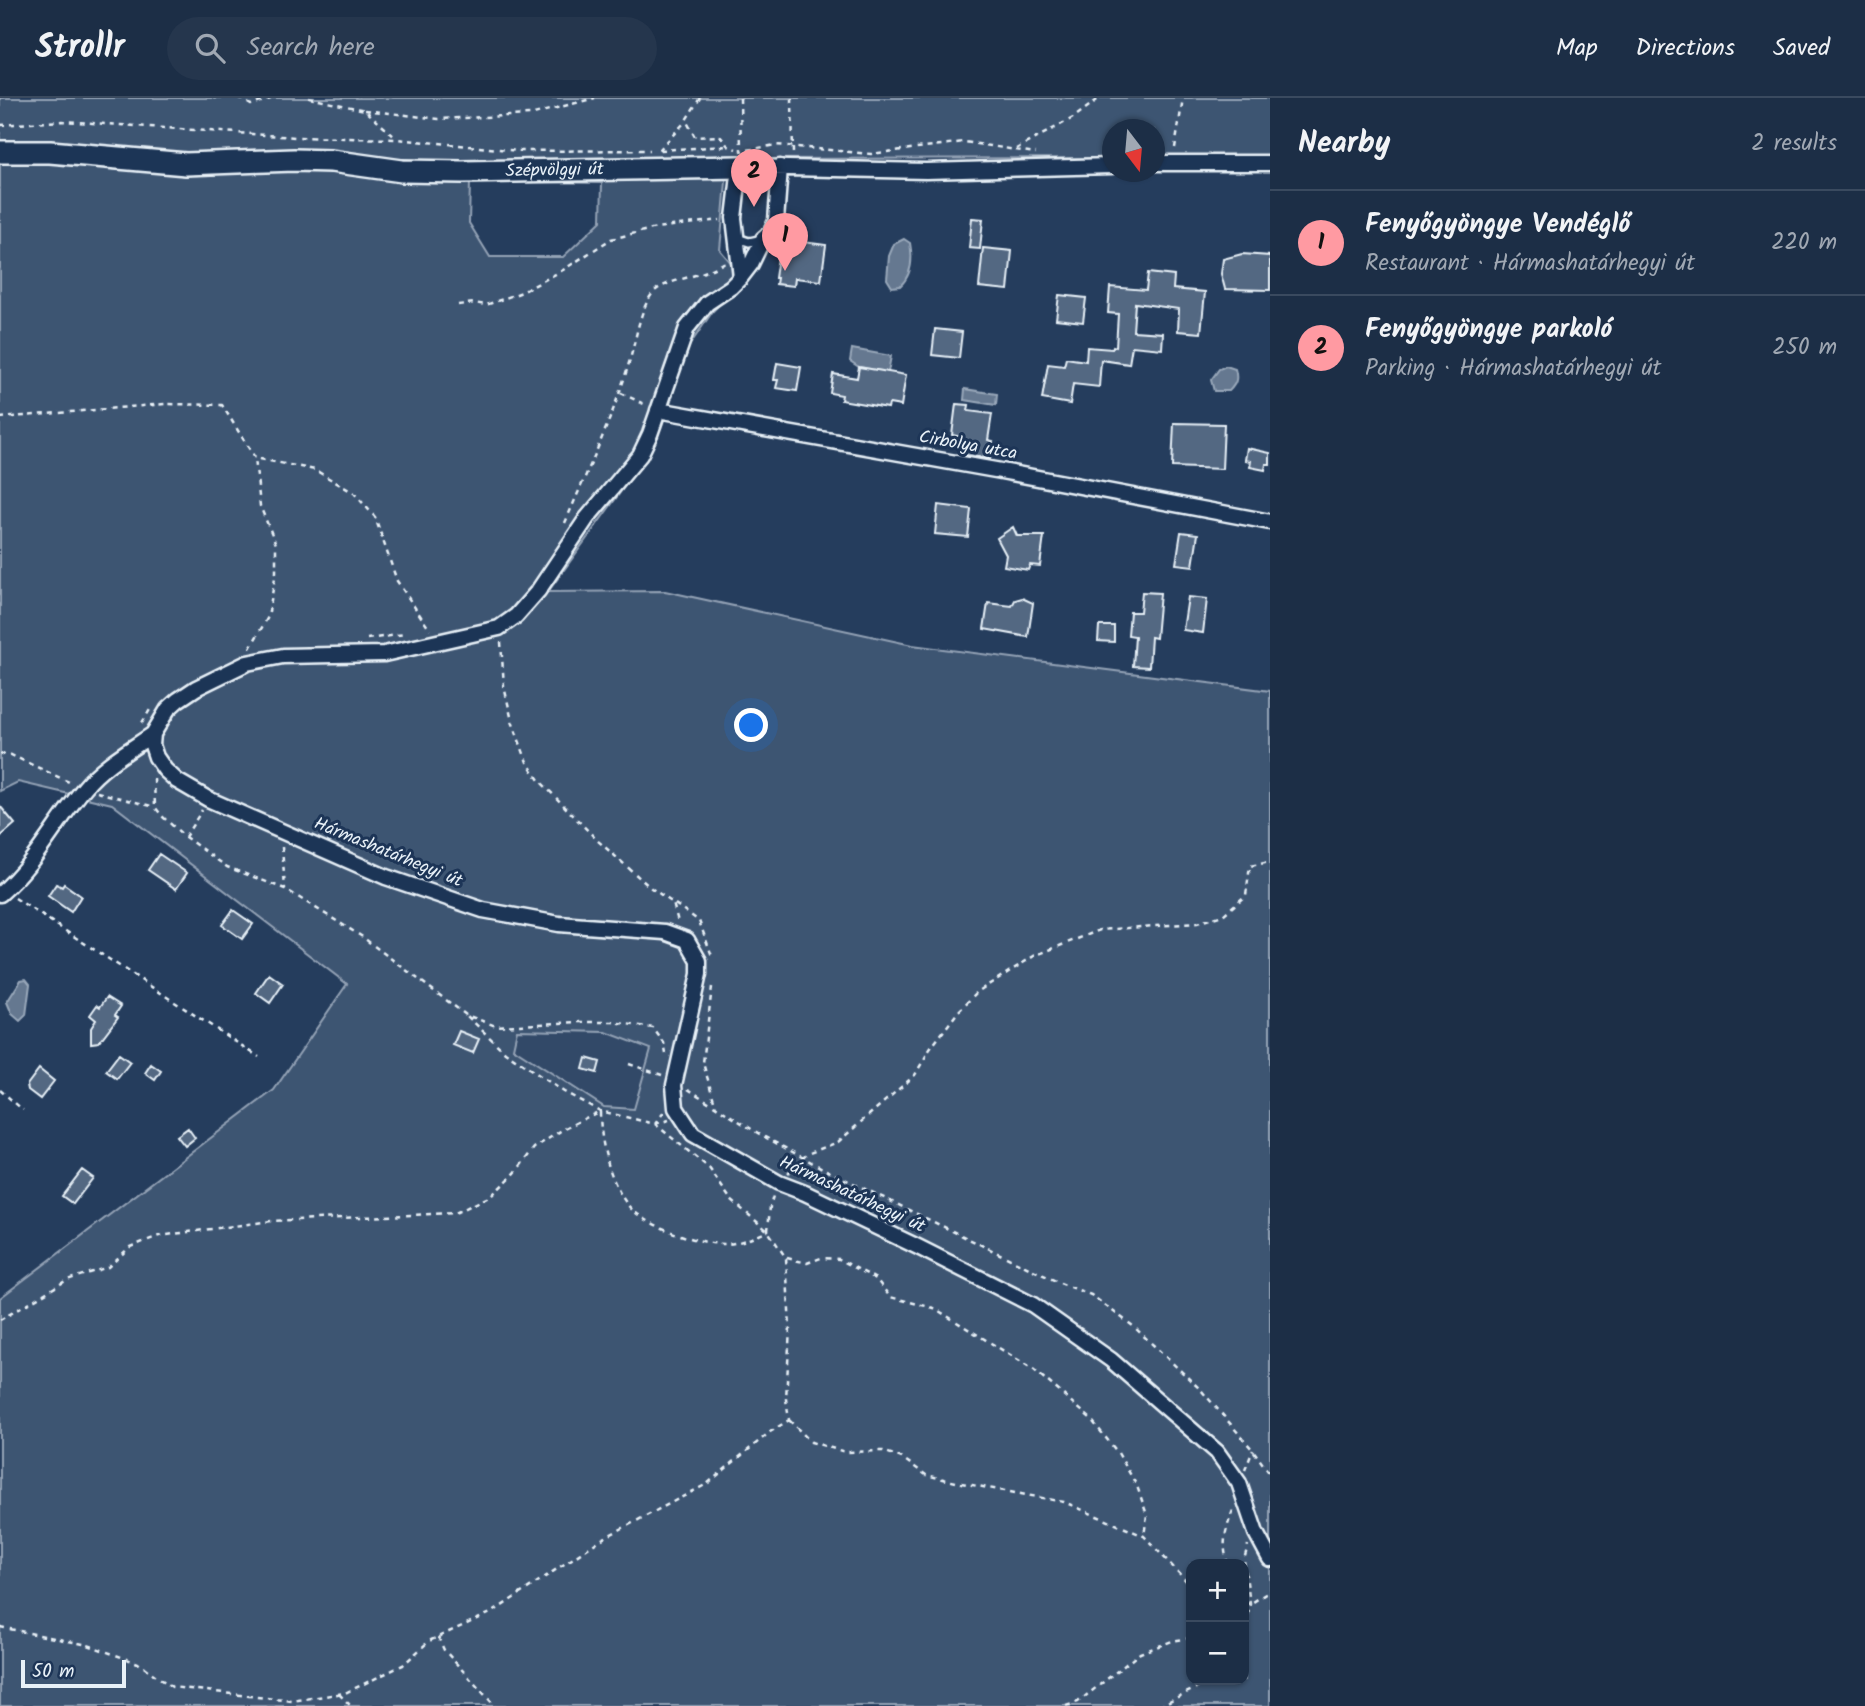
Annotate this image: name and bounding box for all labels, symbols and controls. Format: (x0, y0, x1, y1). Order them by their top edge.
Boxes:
search box (167, 17, 657, 80)
text: Strollr (35, 22, 125, 75)
text: Search here (247, 27, 375, 69)
icon: search (191, 29, 229, 67)
text: Map (1556, 29, 1598, 68)
text: Directions (1636, 29, 1735, 68)
text: Saved (1773, 29, 1830, 68)
north arrow (1102, 119, 1165, 182)
text: Nearby (1298, 120, 1390, 168)
text: 2 results (1751, 126, 1837, 162)
pin: 2 (731, 149, 777, 207)
street label: Szépvölgyi út (505, 155, 605, 186)
text: Fenyőgyöngye Vendéglő (1365, 204, 1630, 246)
pin: 1 (762, 213, 808, 271)
text: 1 (1318, 225, 1324, 261)
text: 220 m (1771, 225, 1837, 261)
text: Restaurant · Hármashatárhegyi út (1365, 246, 1695, 282)
text: Fenyőgyöngye parkoló (1365, 309, 1612, 351)
text: 2 (1314, 330, 1328, 366)
text: 250 m (1772, 330, 1837, 366)
text: Parking · Hármashatárhegyi út (1365, 351, 1662, 387)
street label: Cirbolya utca (917, 423, 1019, 469)
your location (734, 708, 768, 742)
street label: Hármashatárhegyi út (309, 810, 468, 896)
street label: Hármashatárhegyi út (774, 1148, 931, 1242)
map controls (1186, 1559, 1249, 1685)
button: + (1186, 1559, 1249, 1622)
button: − (1186, 1622, 1249, 1685)
scale bar (21, 1657, 126, 1689)
text: 50 m (32, 1657, 74, 1687)

